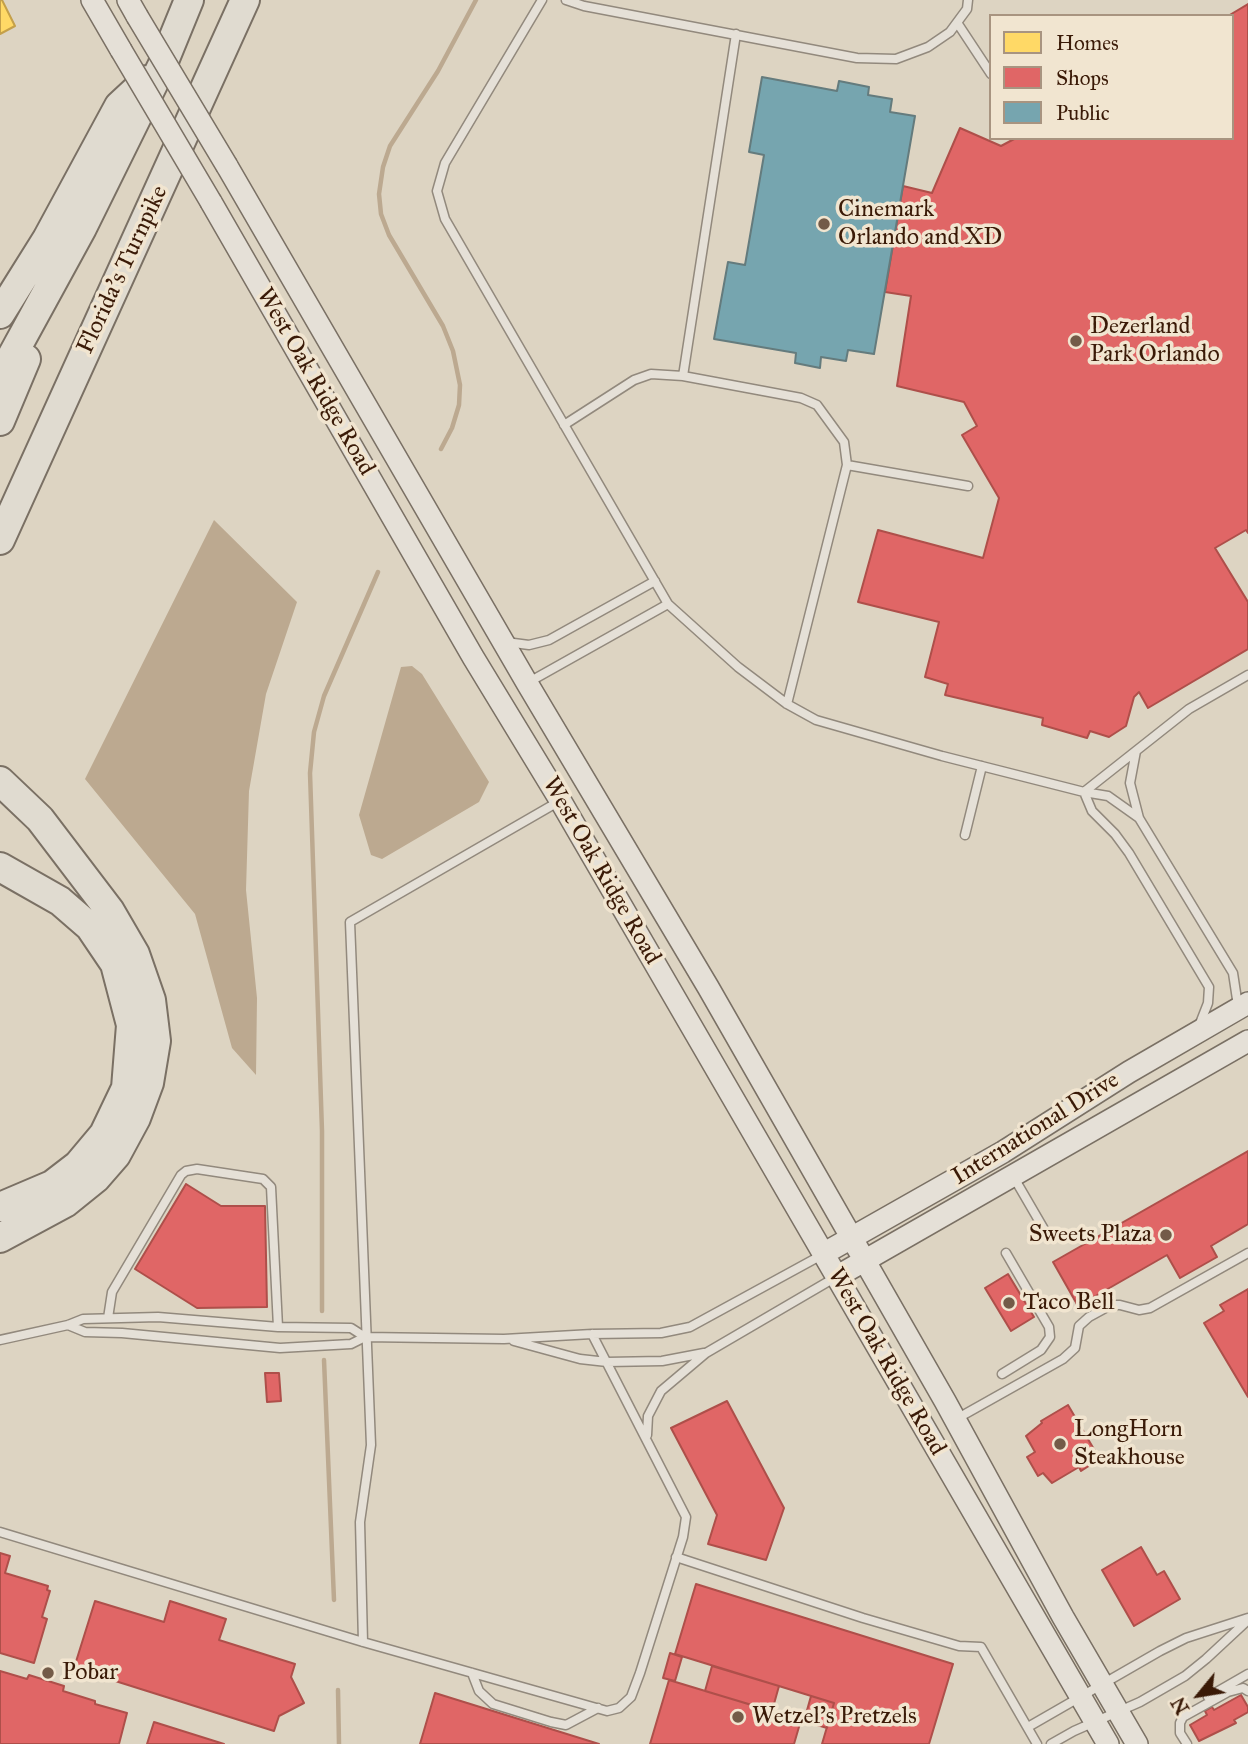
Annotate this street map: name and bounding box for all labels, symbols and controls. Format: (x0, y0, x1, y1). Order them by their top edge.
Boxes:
legend (989, 14, 1234, 140)
text: Homes (1056, 30, 1119, 56)
text: Shops (1056, 65, 1109, 91)
text: Public (1056, 100, 1110, 126)
street label: Florida's Turnpike (71, 181, 175, 359)
place label: Cinemark Orlando and XD (838, 196, 1002, 252)
marker: Cinemark Orlando and XD (816, 216, 832, 232)
street label: West Oak Ridge Road (250, 283, 380, 481)
place label: Dezerland Park Orlando (1090, 313, 1220, 369)
marker: Dezerland Park Orlando (1068, 333, 1084, 349)
street label: West Oak Ridge Road (536, 772, 666, 970)
street label: International Drive (947, 1066, 1125, 1192)
place label: Sweets Plaza (1029, 1221, 1152, 1249)
marker: Sweets Plaza (1158, 1227, 1174, 1243)
street label: West Oak Ridge Road (821, 1263, 951, 1461)
place label: Taco Bell (1023, 1289, 1115, 1317)
marker: Taco Bell (1001, 1295, 1017, 1311)
place label: LongHorn Steakhouse (1074, 1416, 1185, 1472)
marker: LongHorn Steakhouse (1052, 1436, 1068, 1452)
place label: Pobar (62, 1659, 118, 1687)
north arrow (1164, 1660, 1234, 1730)
marker: Pobar (40, 1665, 56, 1681)
text: N (1166, 1693, 1194, 1718)
place label: Wetzel's Pretzels (752, 1703, 917, 1731)
marker: Wetzel's Pretzels (730, 1709, 746, 1725)

